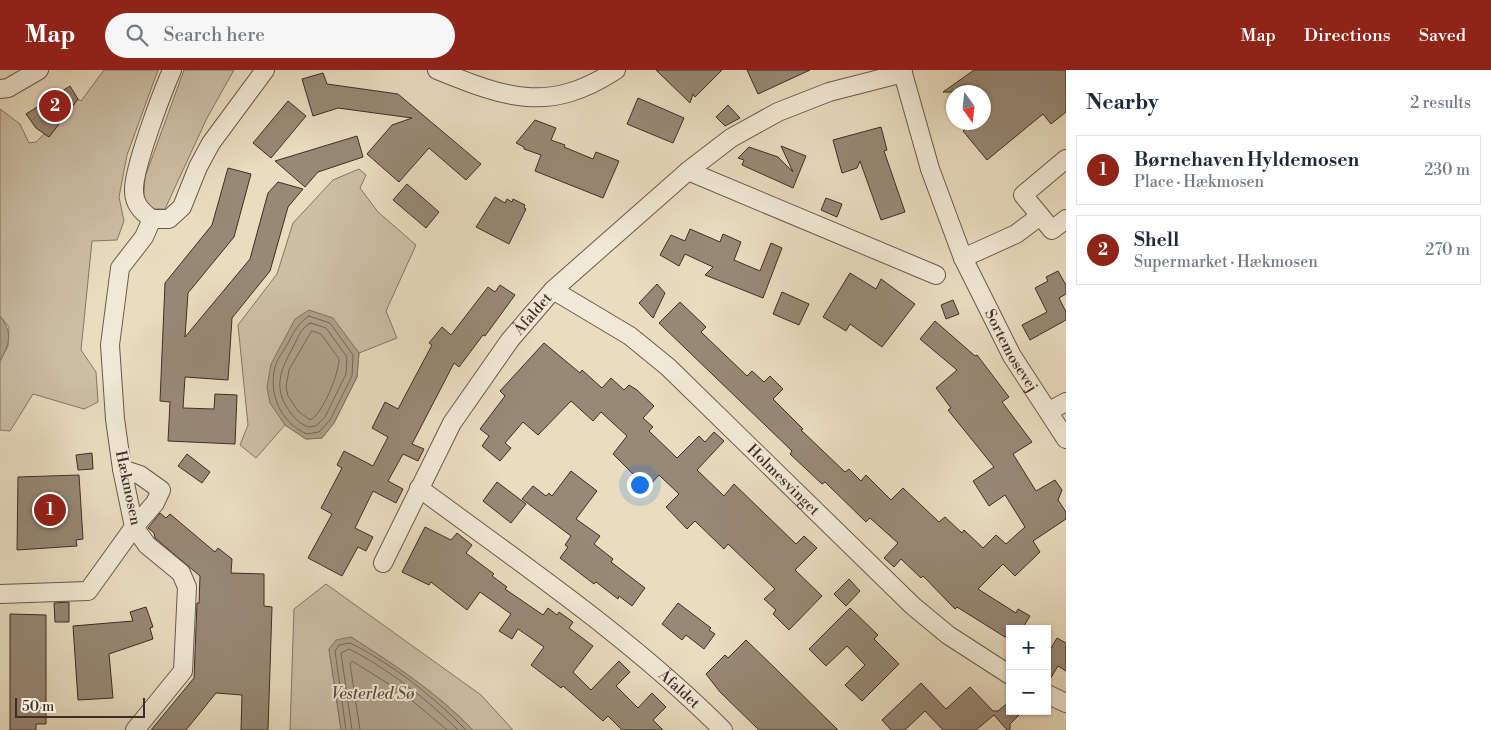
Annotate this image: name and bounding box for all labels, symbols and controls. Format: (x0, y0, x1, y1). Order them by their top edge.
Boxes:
search box (105, 13, 455, 58)
text: Map (25, 20, 75, 50)
icon: search (123, 21, 151, 49)
text: Search here (163, 23, 265, 47)
text: Map (1240, 24, 1276, 47)
text: Directions (1304, 24, 1391, 47)
text: Saved (1419, 24, 1466, 47)
north arrow (946, 85, 991, 130)
pin: 2 (39, 87, 71, 125)
text: Nearby (1086, 90, 1159, 116)
text: 2 results (1410, 93, 1471, 113)
text: Børnehaven Hyldemosen (1134, 148, 1359, 172)
text: 1 (1099, 160, 1107, 180)
text: 230 m (1424, 160, 1470, 180)
text: Place · Hækmosen (1134, 172, 1264, 192)
text: Shell (1134, 228, 1179, 252)
text: 2 (1098, 240, 1108, 260)
text: 270 m (1425, 240, 1470, 260)
text: Supermarket · Hækmosen (1134, 252, 1318, 272)
street label: Åfaldet (508, 288, 556, 339)
street label: Sortemosevej (980, 306, 1042, 395)
street label: Holmesvinget (743, 440, 824, 520)
street label: Hækmosen (111, 449, 145, 527)
your location (627, 472, 653, 498)
pin: 1 (34, 491, 66, 529)
map controls (1006, 625, 1051, 715)
button: + (1006, 625, 1051, 670)
street label: Åfaldet (654, 664, 705, 713)
button: − (1006, 670, 1051, 715)
water label: Vesterled Sø (332, 684, 415, 704)
scale bar (15, 695, 145, 718)
text: 50 m (22, 698, 54, 716)

